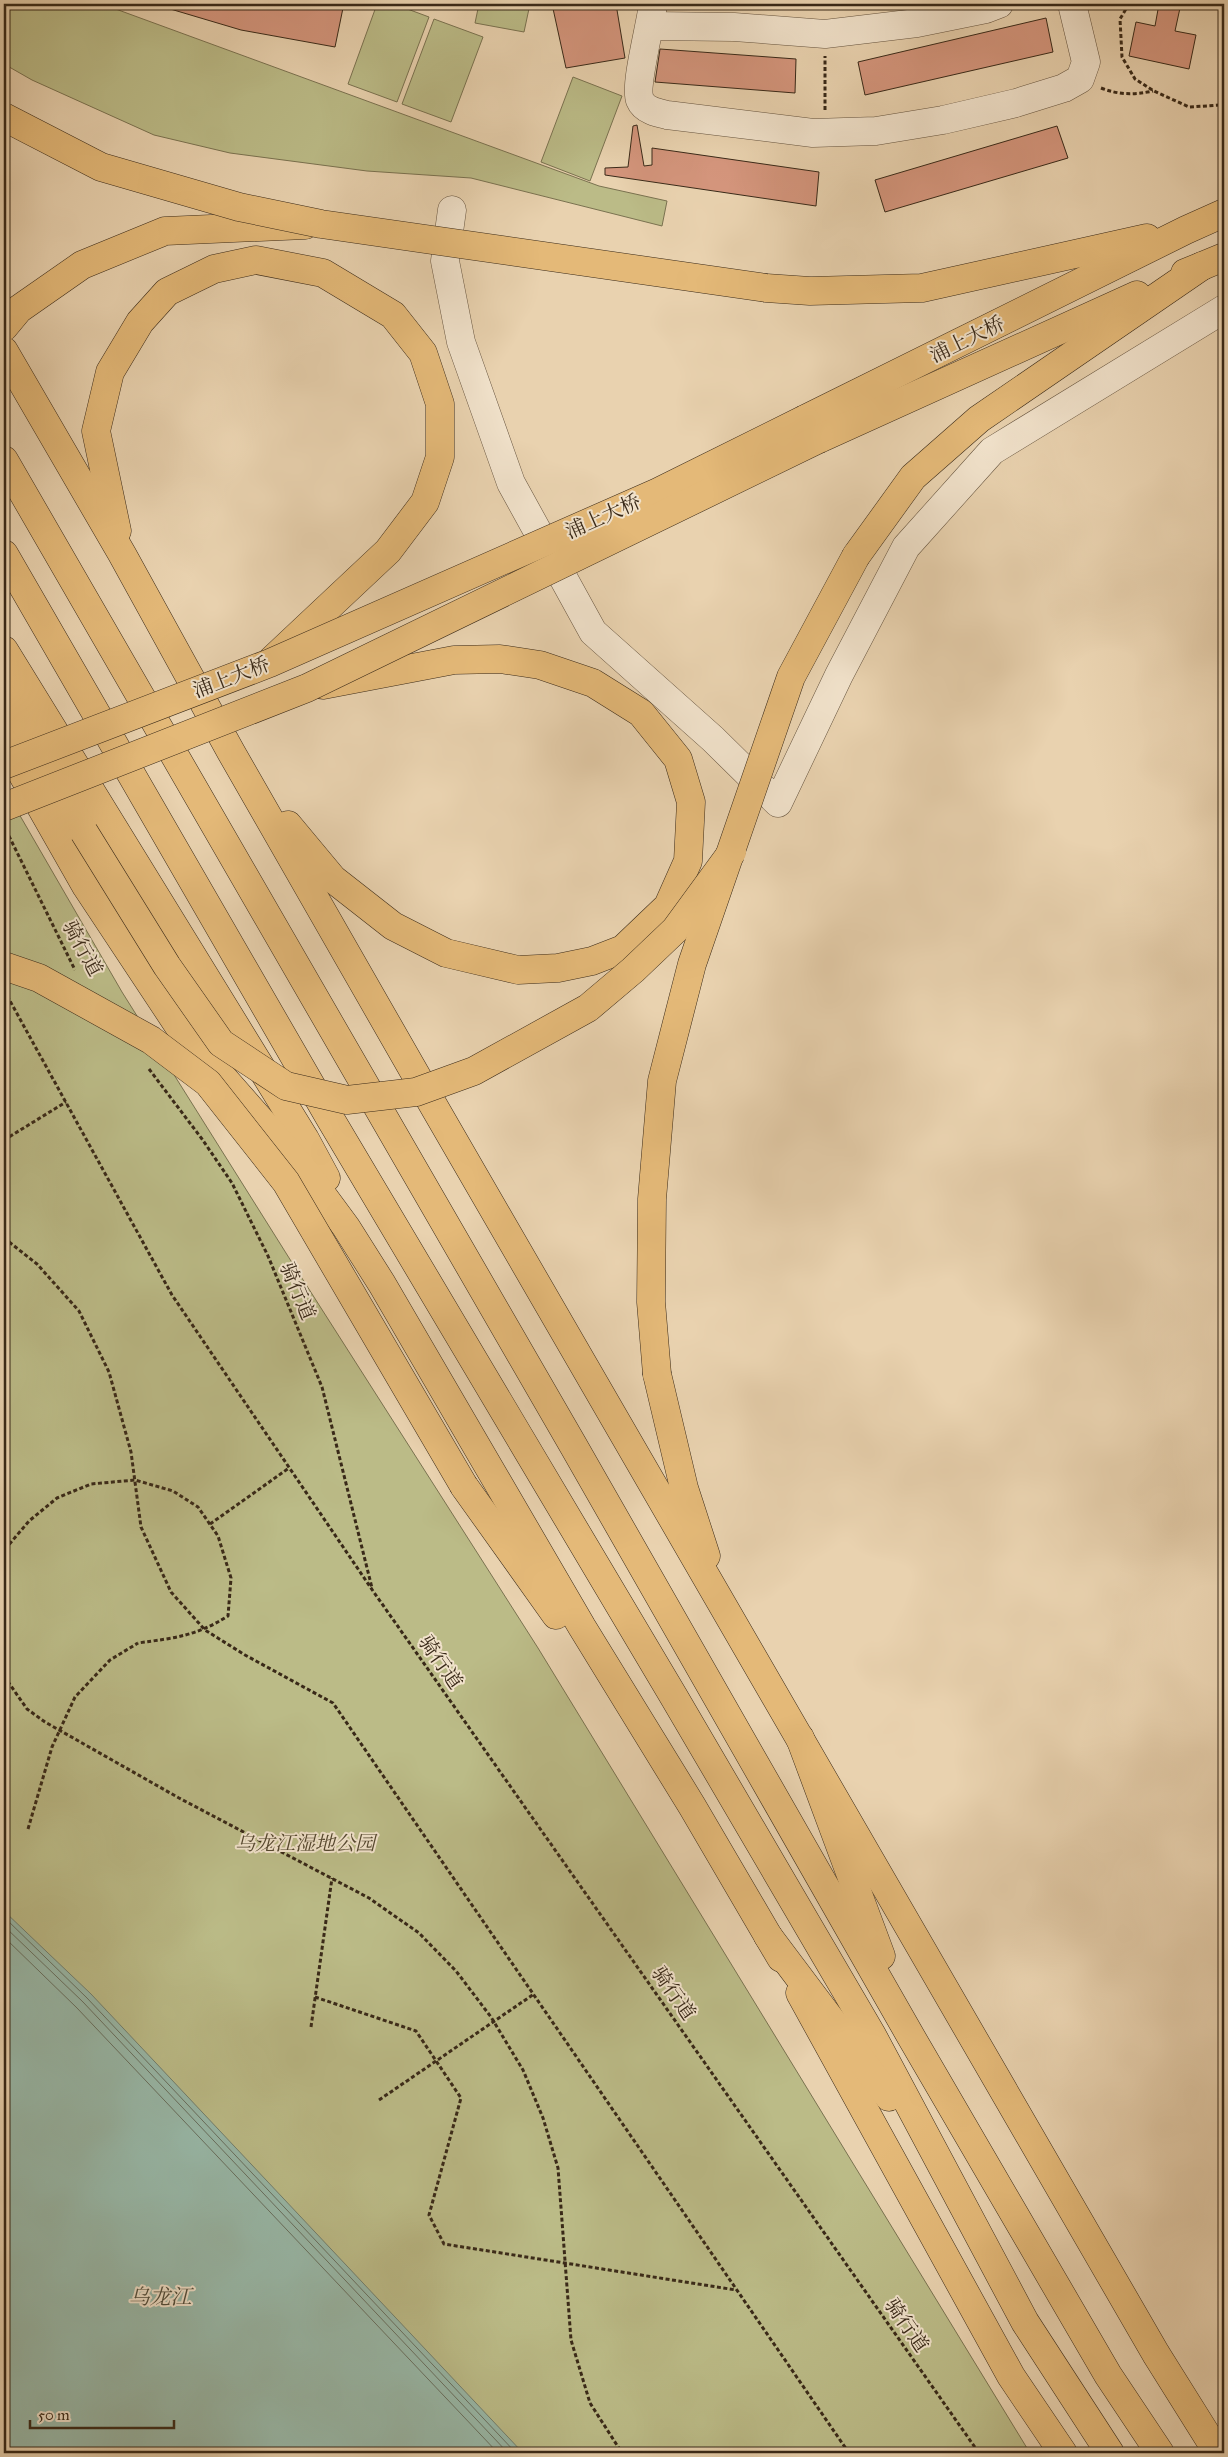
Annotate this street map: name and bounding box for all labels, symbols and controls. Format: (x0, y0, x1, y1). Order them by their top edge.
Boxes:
street label: 浦上大桥 (926, 311, 1008, 367)
street label: 浦上大桥 (562, 489, 644, 543)
street label: 浦上大桥 (189, 651, 273, 703)
street label: 骑行道 (58, 916, 108, 980)
street label: 骑行道 (275, 1259, 321, 1323)
street label: 骑行道 (414, 1631, 468, 1693)
park label: 乌龙江湿地公园 (235, 1831, 378, 1855)
street label: 骑行道 (647, 1962, 701, 2024)
water label: 乌龙江 (129, 2284, 194, 2310)
street label: 骑行道 (880, 2294, 934, 2356)
scale bar (30, 2397, 174, 2429)
text: 50 m (38, 2406, 70, 2424)

